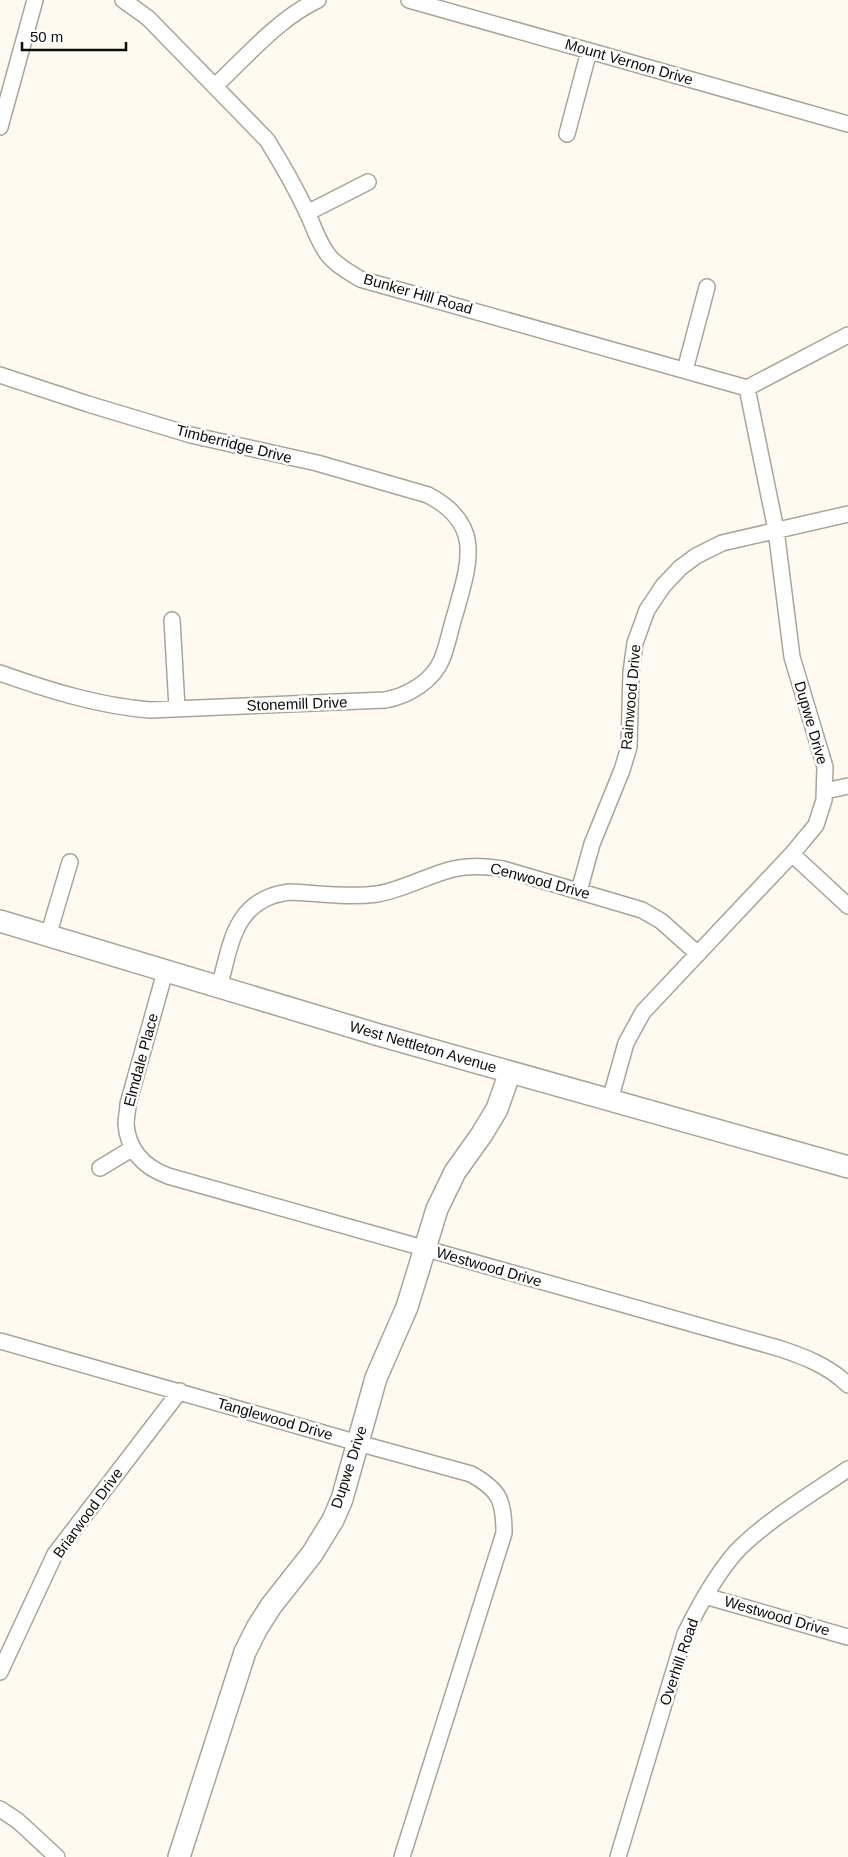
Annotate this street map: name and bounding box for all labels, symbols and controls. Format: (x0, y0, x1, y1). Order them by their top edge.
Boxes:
scale bar (22, 20, 126, 52)
text: 50 m (30, 28, 63, 45)
street label: Mount Vernon Drive (563, 35, 695, 88)
street label: Bunker Hill Road (362, 270, 475, 317)
street label: Timberridge Drive (175, 421, 294, 466)
street label: Rainwood Drive (617, 643, 644, 750)
street label: Dupwe Drive (791, 679, 831, 766)
street label: Stonemill Drive (246, 693, 348, 714)
street label: Cenwood Drive (488, 859, 592, 902)
street label: Elmdale Place (120, 1011, 161, 1108)
street label: West Nettleton Avenue (348, 1017, 499, 1076)
street label: Westwood Drive (434, 1243, 544, 1290)
street label: Tanglewood Drive (215, 1394, 335, 1443)
street label: Dupwe Drive (327, 1423, 370, 1510)
street label: Briarwood Drive (49, 1465, 126, 1561)
street label: Westwood Drive (722, 1592, 832, 1639)
street label: Overhill Road (656, 1616, 701, 1708)

